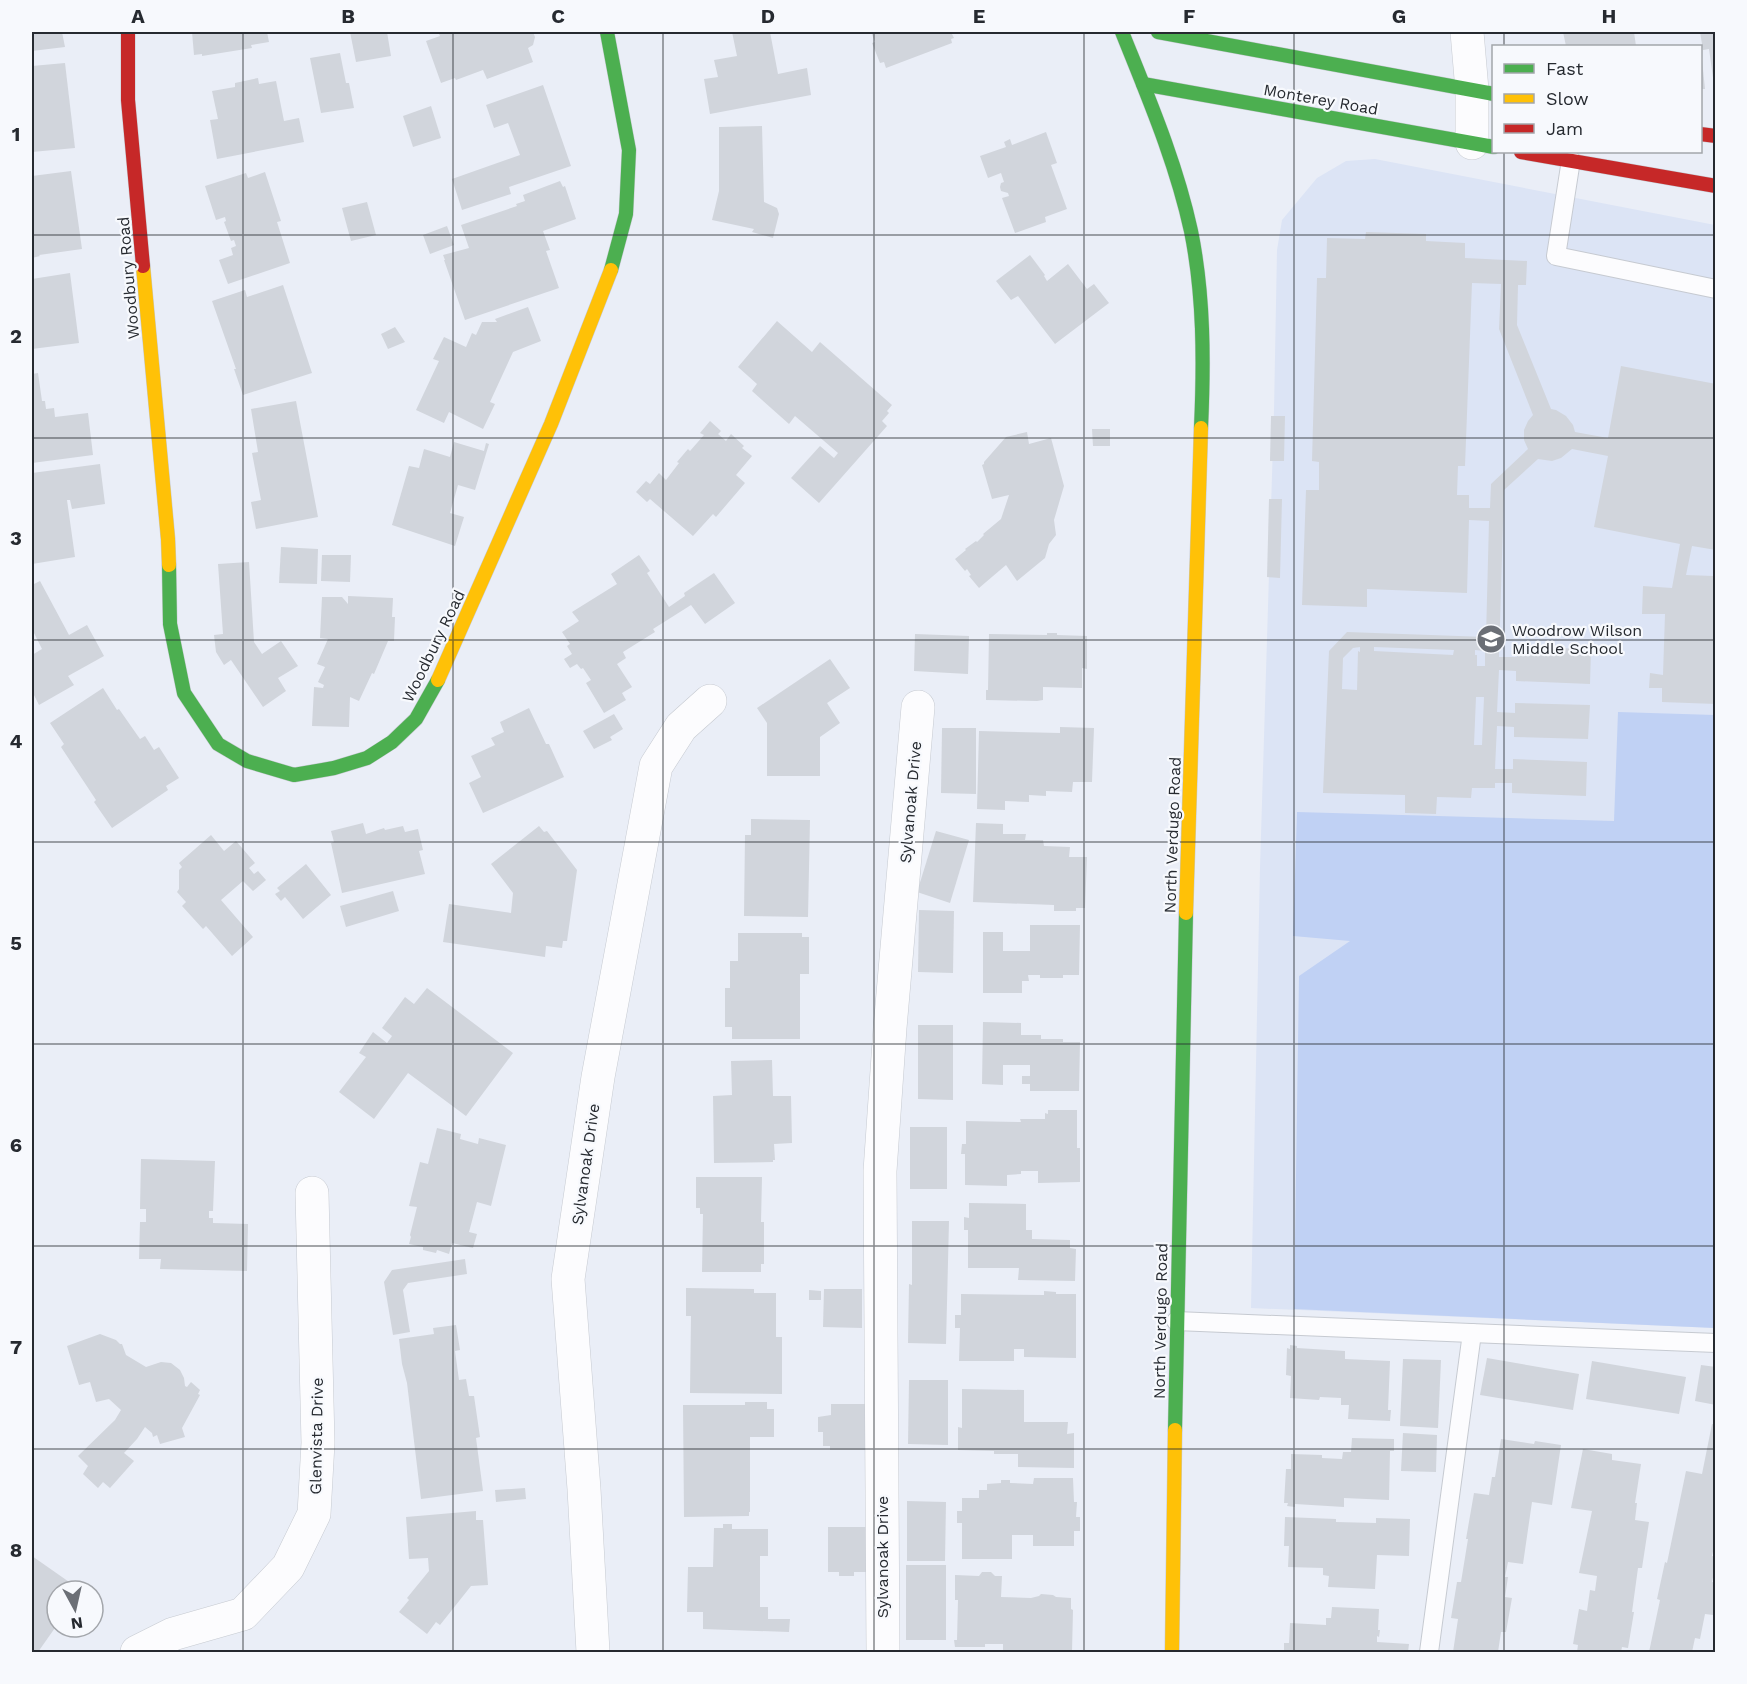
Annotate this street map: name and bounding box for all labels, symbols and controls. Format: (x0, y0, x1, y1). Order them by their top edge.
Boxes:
text: A (131, 4, 145, 28)
text: B (341, 4, 355, 28)
text: C (551, 4, 565, 28)
text: D (761, 4, 775, 28)
text: E (973, 4, 985, 28)
text: F (1183, 4, 1195, 28)
text: G (1392, 4, 1406, 28)
text: H (1602, 4, 1616, 28)
legend (1492, 45, 1702, 153)
text: Fast (1546, 58, 1584, 79)
street label: Monterey Road (1262, 80, 1380, 119)
text: Slow (1546, 88, 1589, 109)
text: Jam (1546, 118, 1583, 139)
text: 1 (12, 122, 20, 146)
street label: Woodbury Road (114, 216, 143, 340)
text: 2 (10, 324, 22, 348)
text: 3 (10, 526, 22, 550)
street label: Woodbury Road (398, 587, 469, 706)
place label: Woodrow Wilson Middle School (1512, 621, 1642, 658)
school or university icon: Woodrow Wilson Middle School (1475, 623, 1507, 655)
text: 4 (10, 729, 23, 753)
street label: Sylvanoak Drive (896, 740, 925, 864)
street label: North Verdugo Road (1160, 757, 1185, 914)
text: 5 (10, 931, 22, 955)
street label: Sylvanoak Drive (568, 1102, 603, 1226)
text: 6 (10, 1133, 22, 1157)
street label: North Verdugo Road (1150, 1243, 1171, 1399)
text: 7 (10, 1335, 22, 1359)
street label: Glenvista Drive (306, 1377, 327, 1495)
street label: Sylvanoak Drive (873, 1496, 892, 1618)
text: 8 (10, 1538, 22, 1562)
north arrow (45, 1579, 105, 1639)
text: N (70, 1613, 84, 1634)

